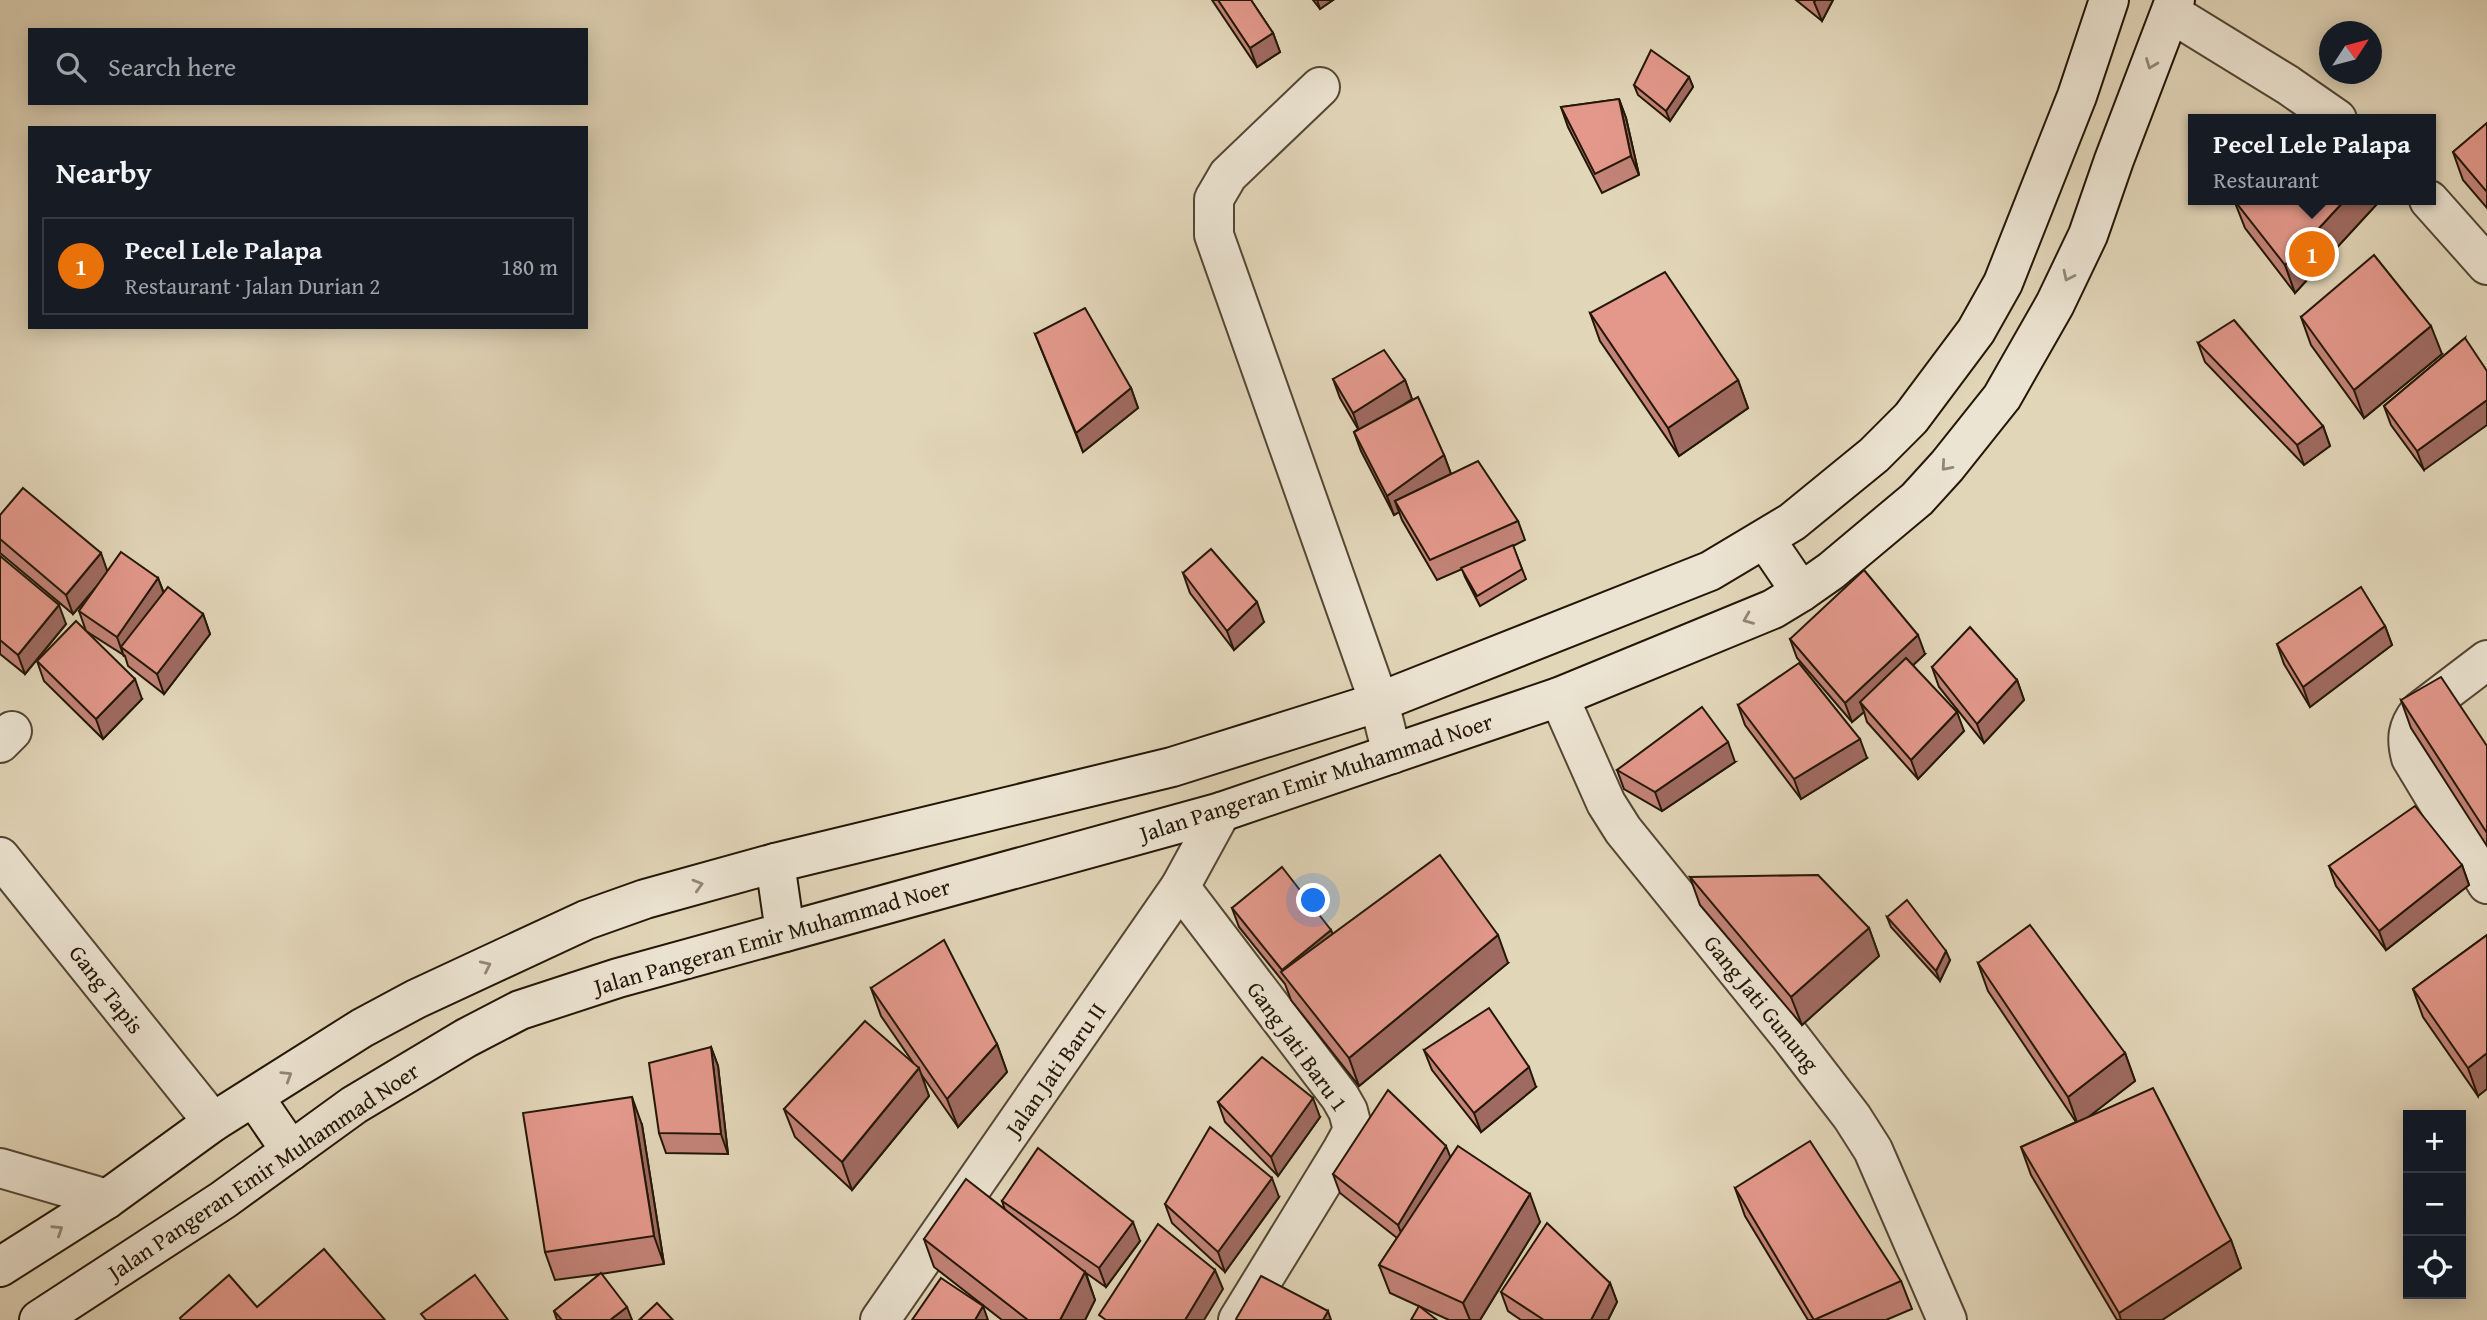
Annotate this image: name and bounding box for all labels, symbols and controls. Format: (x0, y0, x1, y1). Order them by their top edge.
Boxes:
north arrow (2319, 21, 2382, 84)
search box (28, 28, 588, 105)
text: Search here (108, 47, 236, 86)
icon: search (52, 48, 90, 86)
one-way arrow (2146, 57, 2160, 69)
popup (2188, 114, 2436, 205)
text: Pecel Lele Palapa (2213, 124, 2411, 163)
text: Nearby (56, 150, 152, 194)
text: Restaurant (2213, 163, 2319, 196)
pin: 1 (2289, 228, 2335, 280)
text: Pecel Lele Palapa (125, 230, 322, 269)
text: 1 (75, 250, 87, 283)
text: 180 m (501, 250, 558, 283)
text: Restaurant · Jalan Durian 2 (125, 269, 380, 302)
one-way arrow (2063, 269, 2077, 281)
one-way arrow (1942, 458, 1954, 471)
one-way arrow (1743, 611, 1755, 625)
street label: Jalan Pangeran Emir Muhammad Noer (1132, 704, 1497, 851)
street label: Jalan Pangeran Emir Muhammad Noer (587, 869, 955, 1004)
one-way arrow (692, 878, 704, 893)
your location (1296, 883, 1330, 917)
street label: Gang Jati Gunung (1697, 928, 1828, 1079)
street label: Gang Tapis (62, 938, 152, 1040)
one-way arrow (479, 960, 491, 974)
street label: Gang Jati Baru 1 (1240, 974, 1356, 1118)
street label: Jalan Jati Baru II (995, 996, 1113, 1145)
street label: Jalan Pangeran Emir Muhammad Noer (98, 1054, 426, 1290)
one-way arrow (279, 1072, 292, 1084)
map controls (2403, 1110, 2466, 1299)
button: + (2403, 1110, 2466, 1173)
button: − (2403, 1173, 2466, 1236)
one-way arrow (50, 1225, 63, 1238)
button: locate (2403, 1236, 2466, 1299)

